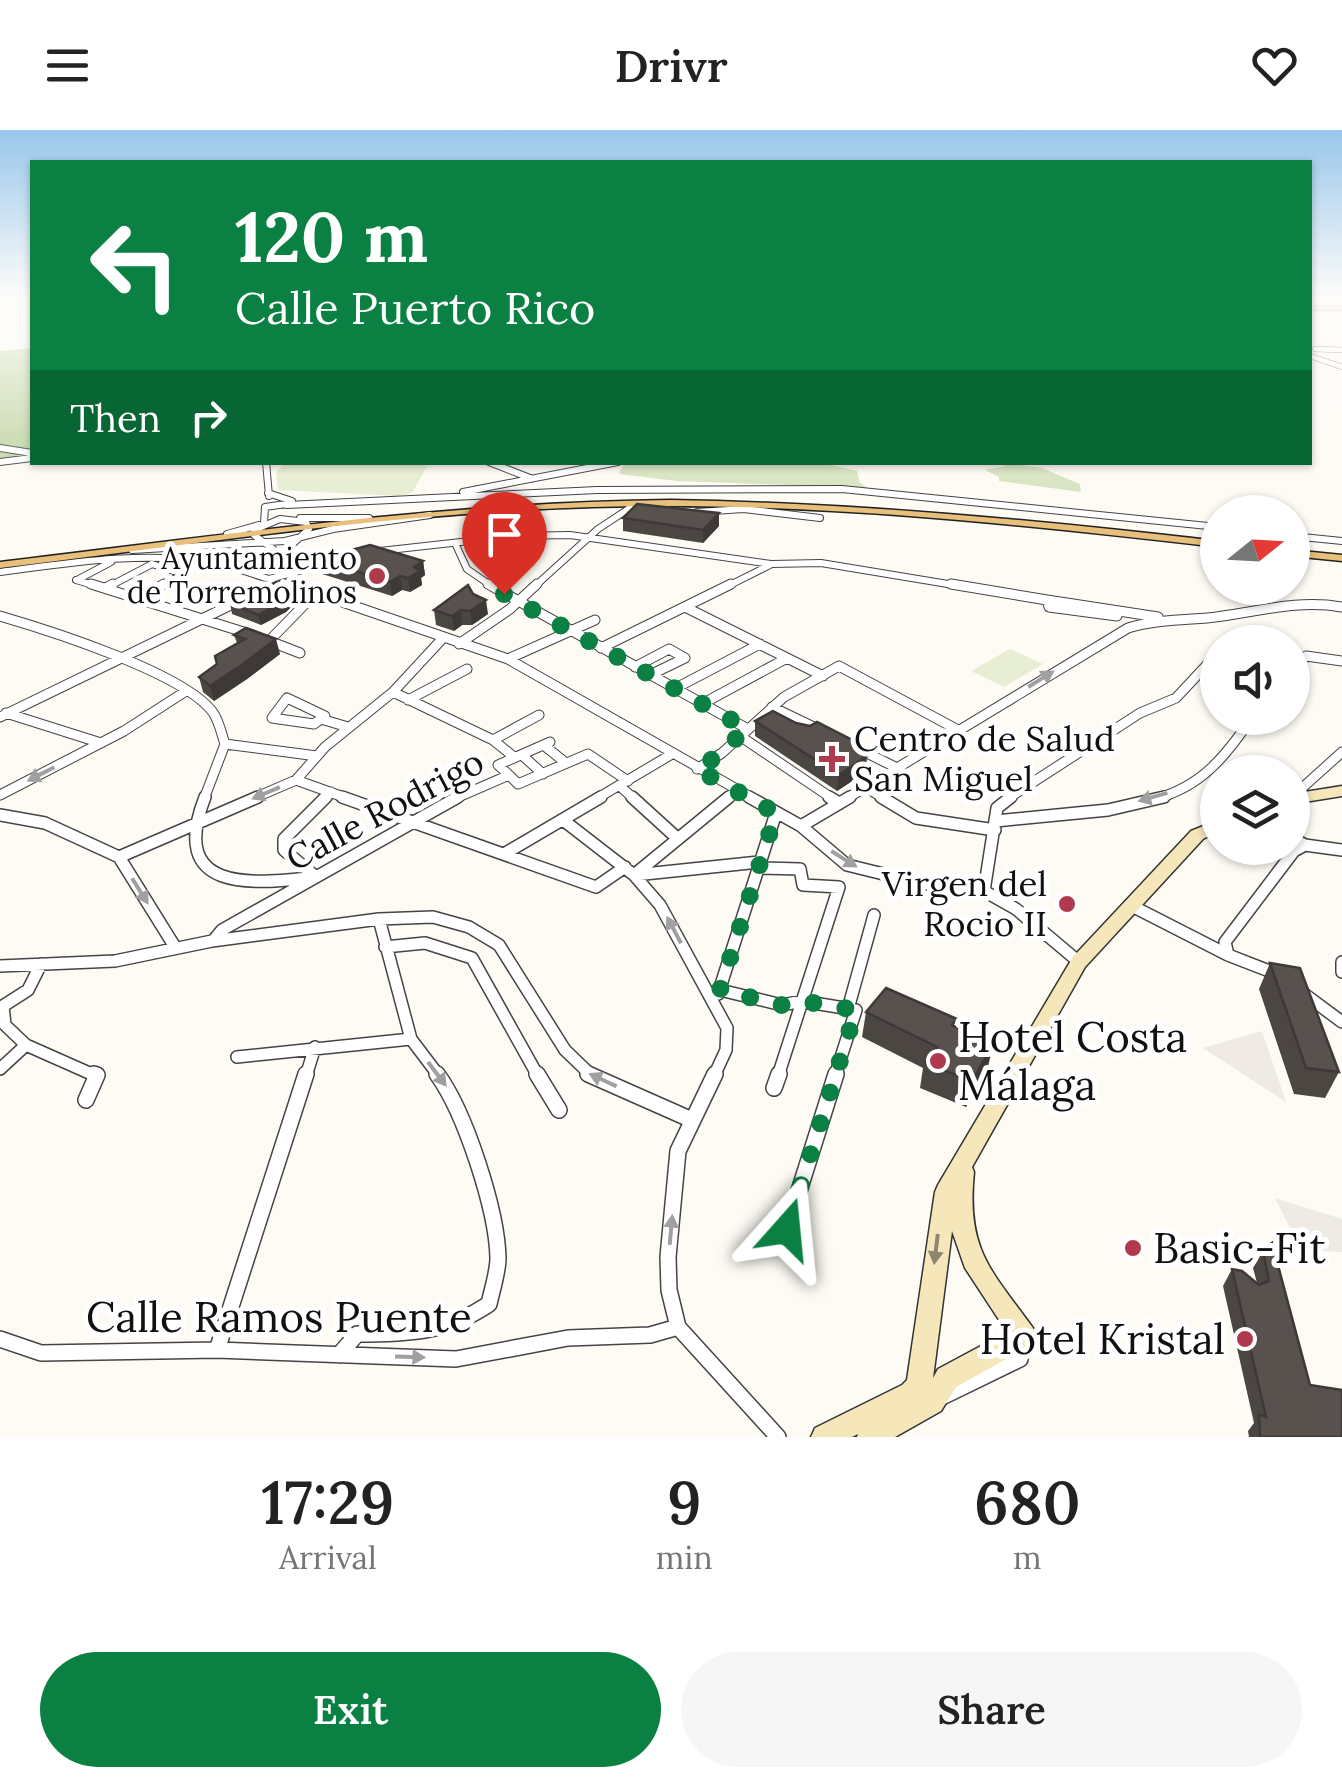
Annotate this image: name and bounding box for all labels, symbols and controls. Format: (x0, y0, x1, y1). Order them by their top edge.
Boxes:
text: Drivr (614, 37, 728, 94)
icon: menu (40, 38, 95, 93)
icon: heart (1247, 38, 1302, 93)
text: 120 m (235, 192, 428, 281)
icon: left (70, 200, 200, 330)
text: Calle Puerto Rico (235, 279, 595, 336)
icon: right (181, 390, 236, 445)
text: Then (70, 394, 161, 442)
pin (462, 492, 547, 595)
north arrow (1200, 495, 1310, 605)
map controls (1200, 495, 1310, 865)
icon: arrive (477, 507, 532, 562)
place label: Ayuntamiento de Torremolinos (127, 539, 357, 611)
marker: Ayuntamiento de Torremolinos (366, 565, 388, 587)
button: sound (1200, 625, 1310, 735)
one-way arrow (1027, 671, 1055, 689)
place label: Centro de Salud San Miguel (854, 716, 1115, 801)
street label: Calle Rodrigo (278, 739, 491, 880)
marker: Centro de Salud San Miguel (819, 746, 845, 772)
button: layers (1200, 755, 1310, 865)
one-way arrow (26, 765, 55, 782)
one-way arrow (251, 785, 281, 801)
one-way arrow (1137, 790, 1168, 805)
one-way arrow (830, 850, 858, 867)
place label: Virgen del Rocio II (881, 861, 1047, 946)
one-way arrow (131, 877, 149, 905)
marker: Virgen del Rocio II (1056, 893, 1078, 915)
one-way arrow (665, 916, 682, 945)
place label: Hotel Costa Málaga (958, 1010, 1187, 1112)
marker: Hotel Costa Málaga (927, 1050, 949, 1072)
one-way arrow (426, 1061, 446, 1087)
one-way arrow (588, 1072, 617, 1089)
position arrow (735, 1177, 839, 1281)
one-way arrow (663, 1214, 679, 1246)
place label: Basic-Fit (1153, 1221, 1327, 1275)
one-way arrow (928, 1234, 944, 1265)
marker: Basic-Fit (1122, 1237, 1144, 1259)
street label: Calle Ramos Puente (86, 1290, 472, 1344)
place label: Hotel Kristal (980, 1312, 1225, 1366)
marker: Hotel Kristal (1234, 1328, 1256, 1350)
one-way arrow (395, 1350, 427, 1366)
text: 17:29 (261, 1464, 394, 1540)
text: 9 (667, 1464, 702, 1540)
text: 680 (974, 1464, 1081, 1540)
text: Arrival (279, 1537, 377, 1578)
text: min (656, 1537, 713, 1578)
text: m (1013, 1537, 1042, 1578)
button: Exit (40, 1652, 661, 1767)
button: Share (681, 1652, 1302, 1767)

